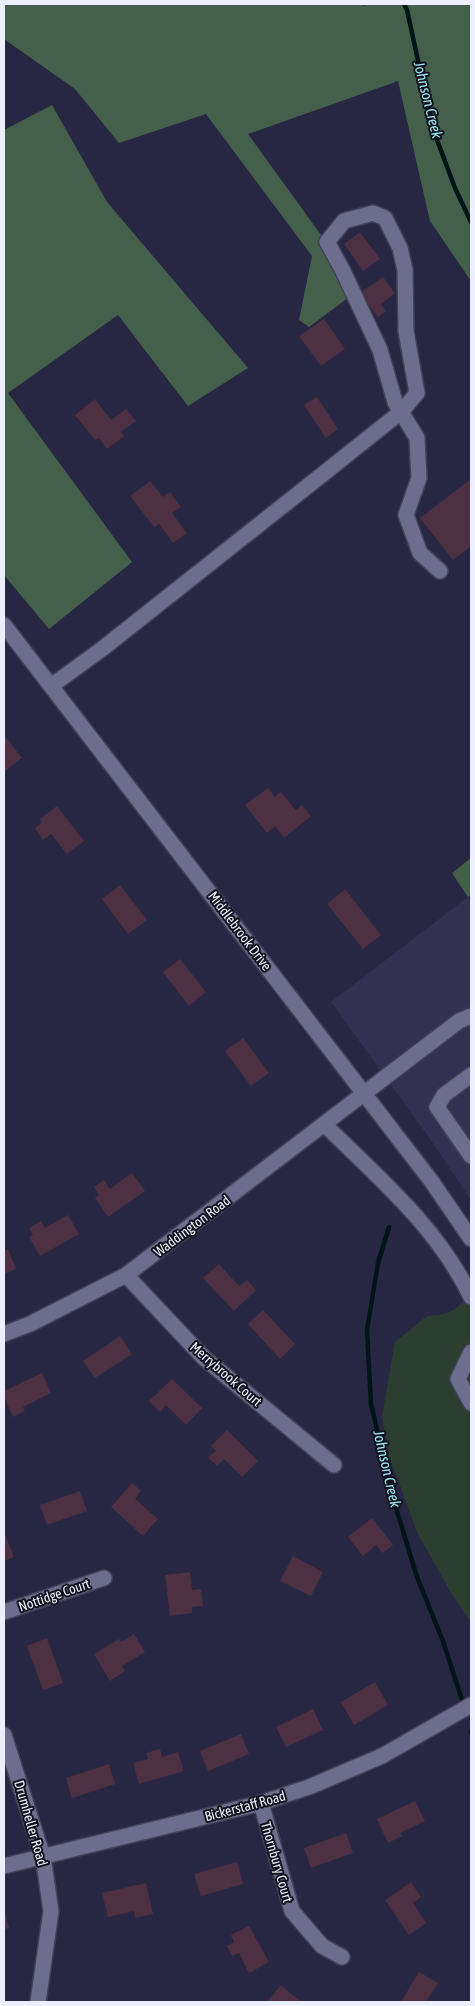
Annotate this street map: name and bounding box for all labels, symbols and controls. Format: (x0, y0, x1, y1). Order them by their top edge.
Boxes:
water label: Johnson Creek (410, 59, 446, 141)
street label: Middlebrook Drive (205, 888, 275, 974)
street label: Waddington Road (151, 1192, 233, 1260)
street label: Merrybrook Court (187, 1339, 265, 1409)
water label: Johnson Creek (370, 1428, 405, 1510)
street label: Nottidge Court (16, 1575, 92, 1615)
street label: Drumheller Road (11, 1778, 51, 1868)
street label: Bickerstaff Road (203, 1788, 287, 1824)
street label: Thornbury Court (258, 1820, 296, 1904)

